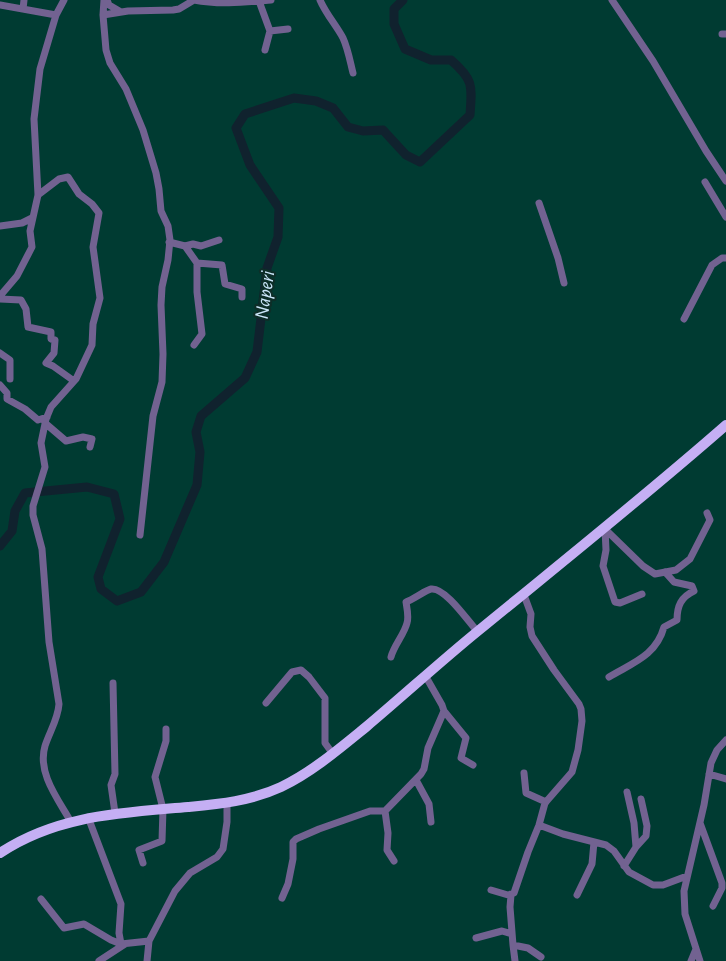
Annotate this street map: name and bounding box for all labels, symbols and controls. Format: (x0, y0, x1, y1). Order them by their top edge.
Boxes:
water label: Naperi (252, 270, 278, 320)

